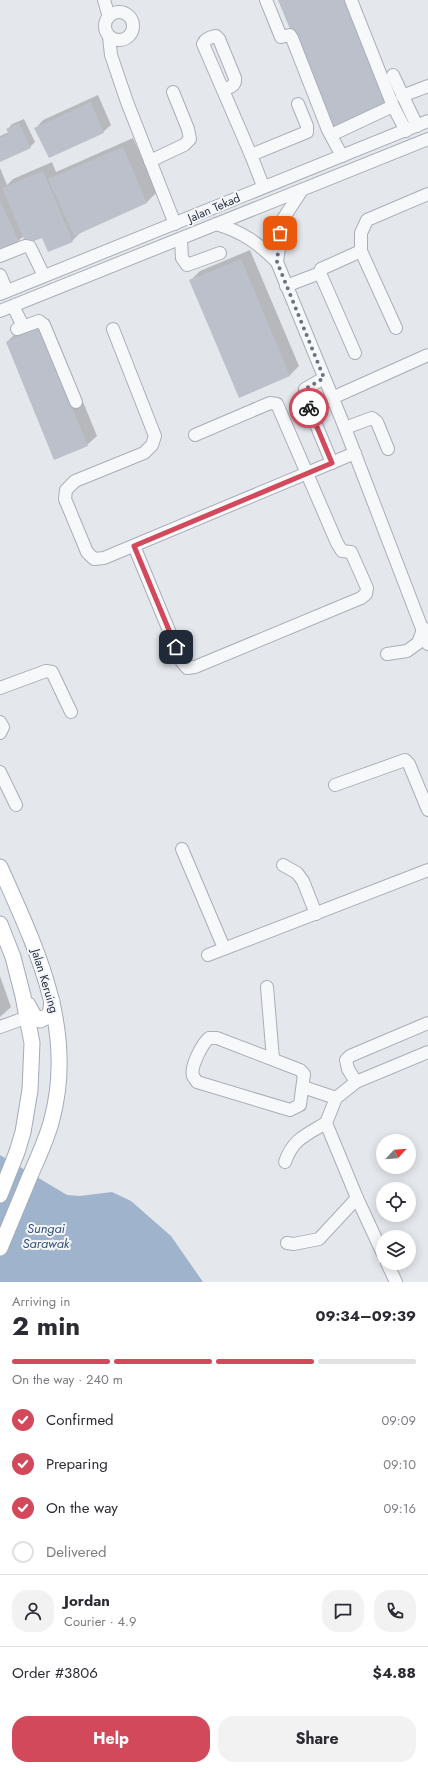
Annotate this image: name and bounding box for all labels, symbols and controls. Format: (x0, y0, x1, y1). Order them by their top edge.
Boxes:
street label: Jalan Tekad (183, 189, 243, 228)
pin (263, 216, 297, 250)
icon: bag (269, 222, 291, 244)
courier (289, 388, 329, 428)
icon: bike (298, 397, 320, 419)
pin (159, 630, 193, 664)
icon: home (165, 636, 187, 658)
street label: Jalan Keruing (26, 945, 63, 1015)
north arrow (376, 1134, 416, 1174)
map controls (376, 1134, 416, 1270)
button: locate (376, 1182, 416, 1222)
water label: Sungai Sarawak (23, 1219, 70, 1253)
button: layers (376, 1230, 416, 1270)
text: Arriving in (12, 1292, 70, 1311)
text: 09:34–09:39 (316, 1305, 416, 1327)
text: 2 min (12, 1307, 80, 1345)
text: On the way · 240 m (12, 1370, 123, 1389)
icon: check (12, 1409, 34, 1431)
text: Confirmed (46, 1409, 114, 1431)
text: 09:09 (382, 1411, 416, 1430)
icon: check (12, 1453, 34, 1475)
text: Preparing (46, 1453, 108, 1475)
text: 09:10 (383, 1455, 416, 1474)
icon: check (12, 1497, 34, 1519)
text: On the way (46, 1497, 118, 1519)
text: 09:16 (383, 1499, 416, 1518)
text: Delivered (46, 1541, 107, 1563)
button: person (12, 1590, 54, 1632)
text: Jordan (64, 1590, 110, 1612)
button: chat (322, 1590, 364, 1632)
button: phone (374, 1590, 416, 1632)
text: Courier · 4.9 (64, 1612, 137, 1631)
text: Order #3806 (12, 1662, 98, 1684)
text: $4.88 (373, 1662, 416, 1684)
button: Help (12, 1716, 210, 1762)
button: Share (218, 1716, 416, 1762)

